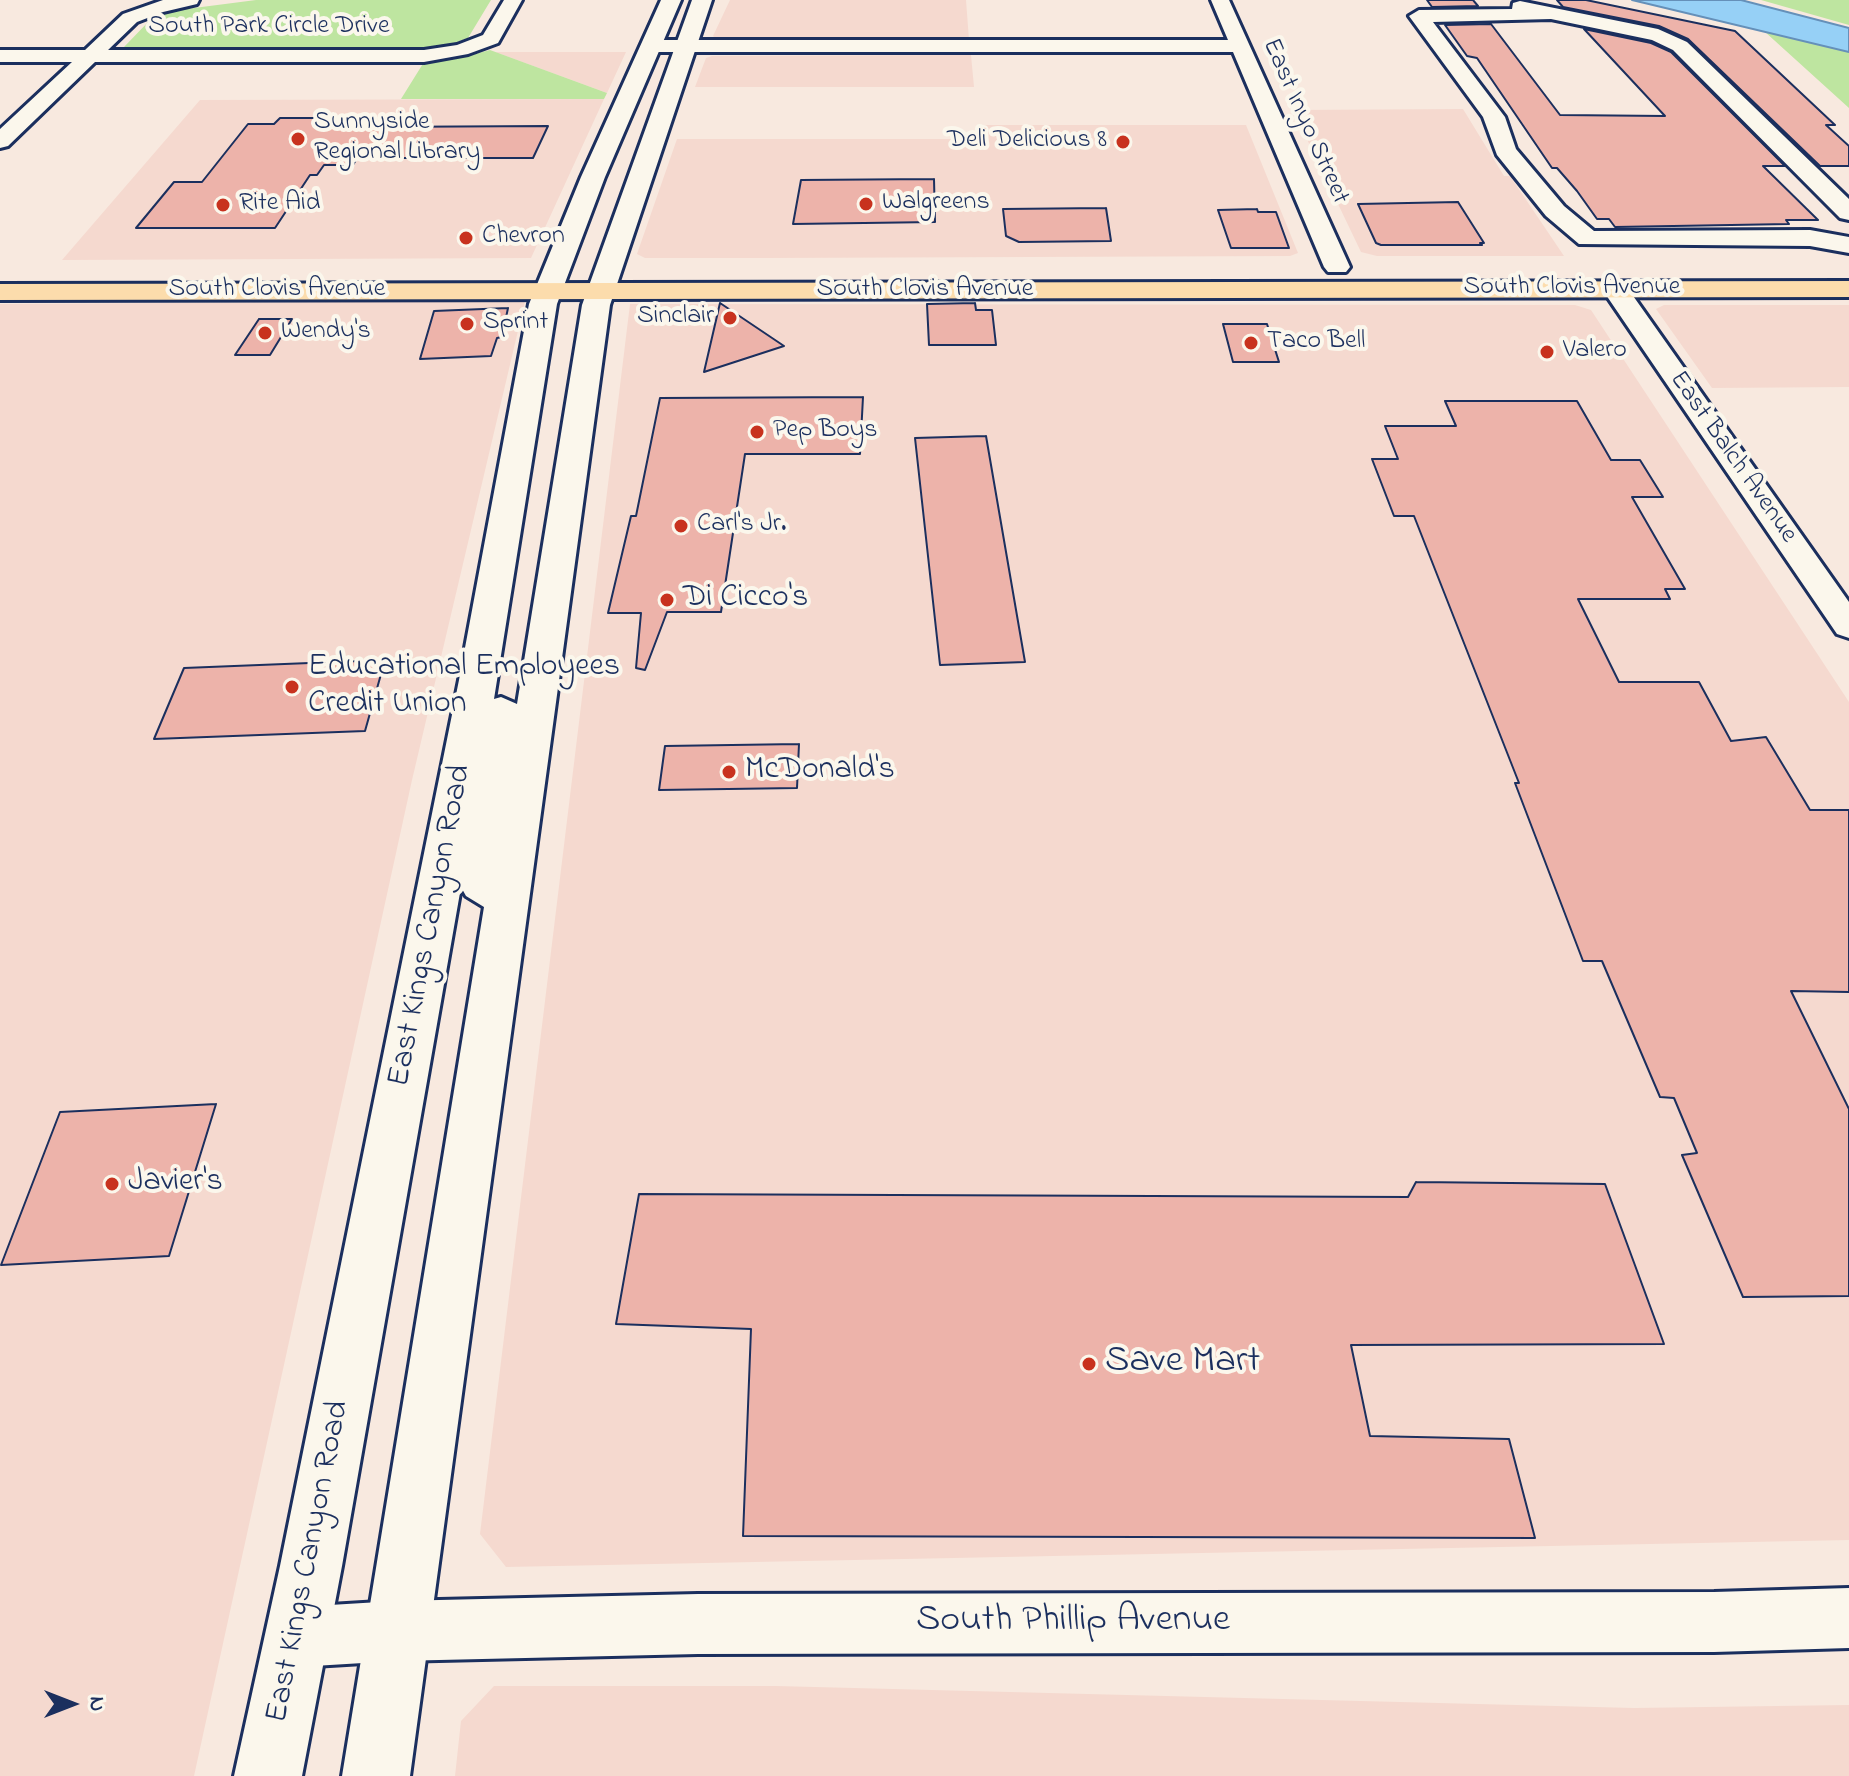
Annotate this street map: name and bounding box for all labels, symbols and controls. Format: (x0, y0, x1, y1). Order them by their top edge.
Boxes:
street label: South Park Circle Drive (148, 12, 390, 44)
street label: East Inyo Street (1254, 34, 1354, 210)
place label: Sunnyside Regional Library (314, 108, 480, 170)
place label: Deli Delicious 8 (947, 126, 1107, 158)
marker: Sunnyside Regional Library (289, 130, 307, 148)
marker: Deli Delicious 8 (1114, 133, 1132, 151)
place label: Walgreens (882, 188, 990, 220)
place label: Rite Aid (239, 189, 320, 221)
marker: Walgreens (857, 195, 875, 213)
marker: Rite Aid (214, 196, 232, 214)
place label: Chevron (482, 222, 565, 254)
marker: Chevron (457, 229, 475, 247)
street label: South Clovis Avenue (1464, 273, 1680, 305)
street label: South Clovis Avenue (169, 275, 385, 307)
street label: South Clovis Avenue (817, 275, 1033, 307)
place label: Sinclair (637, 302, 714, 334)
place label: Sprint (483, 308, 548, 340)
marker: Sinclair (721, 309, 739, 327)
marker: Sprint (458, 315, 476, 333)
place label: Wendy's (281, 317, 371, 349)
marker: Wendy's (256, 324, 274, 342)
place label: Taco Bell (1267, 327, 1365, 359)
marker: Taco Bell (1242, 334, 1260, 352)
place label: Valero (1563, 336, 1627, 368)
marker: Valero (1538, 343, 1556, 361)
street label: East Balch Avenue (1661, 366, 1803, 550)
place label: Pep Boys (773, 416, 877, 448)
marker: Pep Boys (748, 423, 766, 441)
place label: Carl's Jr. (697, 510, 786, 542)
marker: Carl's Jr. (672, 517, 690, 535)
place label: Di Cicco's (683, 581, 808, 619)
marker: Di Cicco's (658, 591, 676, 609)
place label: Educational Employees Credit Union (308, 650, 620, 725)
marker: Educational Employees Credit Union (283, 678, 301, 696)
place label: McDonald's (745, 753, 895, 791)
street label: East Kings Canyon Road (382, 762, 482, 1090)
marker: McDonald's (720, 763, 738, 781)
place label: Javier's (128, 1165, 223, 1203)
marker: Javier's (103, 1175, 121, 1193)
place label: Save Mart (1105, 1341, 1260, 1387)
marker: Save Mart (1080, 1355, 1098, 1373)
street label: East Kings Canyon Road (260, 1398, 360, 1726)
street label: South Phillip Avenue (916, 1600, 1230, 1646)
north arrow (32, 1664, 112, 1744)
text: N (80, 1697, 112, 1711)

